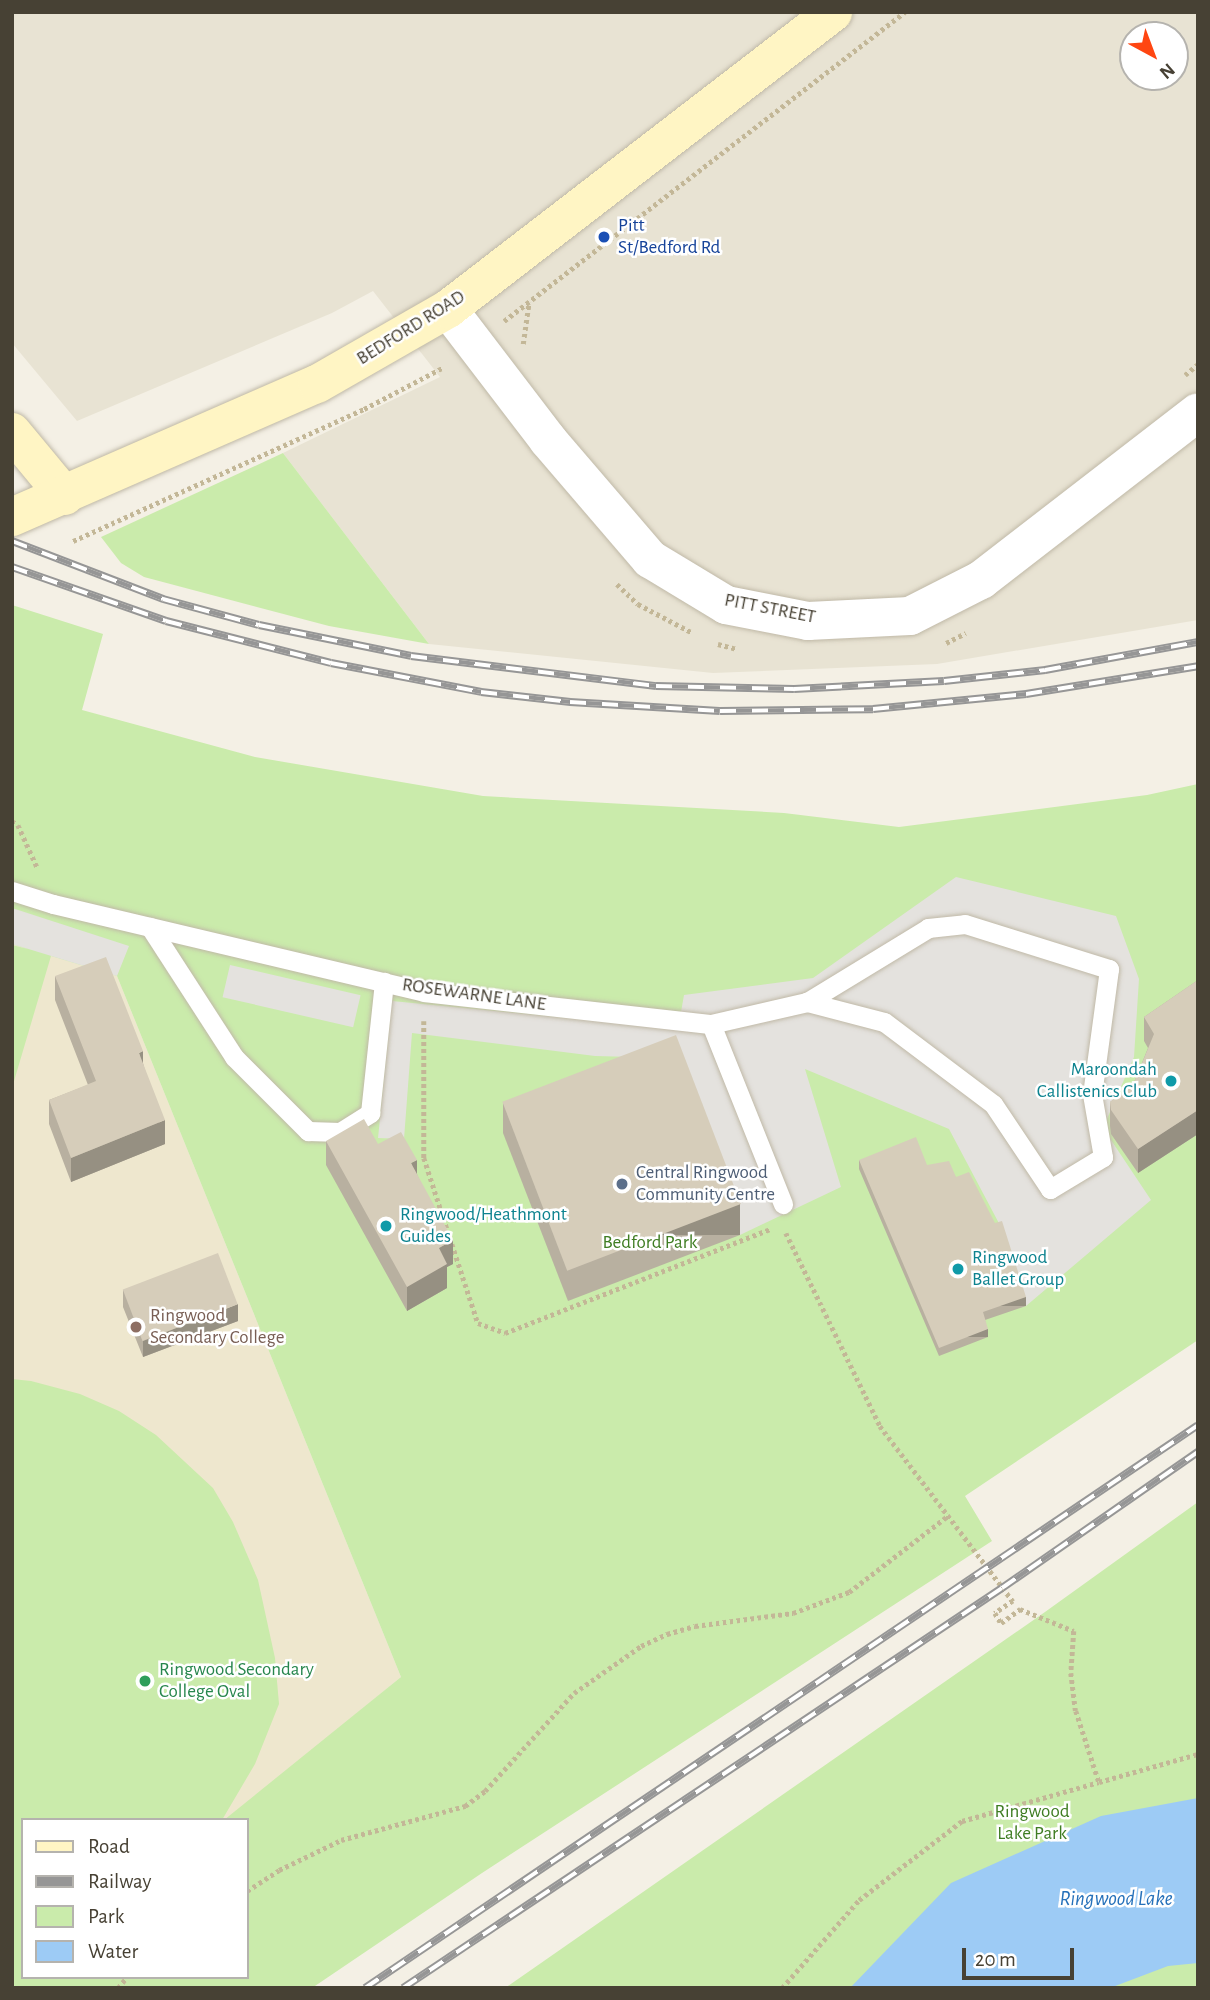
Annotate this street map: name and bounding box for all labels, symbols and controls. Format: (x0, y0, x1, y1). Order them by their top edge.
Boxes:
north arrow (1119, 21, 1189, 91)
text: N (1156, 59, 1178, 82)
place label: Pitt St/Bedford Rd (618, 215, 720, 259)
marker: Pitt St/Bedford Rd (596, 229, 612, 245)
street label: BEDFORD ROAD (353, 286, 469, 370)
street label: PITT STREET (722, 589, 818, 629)
street label: ROSEWARNE LANE (401, 974, 547, 1016)
place label: Maroondah Callistenics Club (1037, 1059, 1157, 1103)
marker: Maroondah Callistenics Club (1163, 1073, 1179, 1089)
place label: Central Ringwood Community Centre (636, 1162, 775, 1206)
marker: Central Ringwood Community Centre (614, 1176, 630, 1192)
place label: Ringwood/Heathmont Guides (400, 1204, 567, 1248)
marker: Ringwood/Heathmont Guides (378, 1218, 394, 1234)
park label: Bedford Park (602, 1232, 698, 1254)
place label: Ringwood Ballet Group (972, 1247, 1064, 1291)
marker: Ringwood Ballet Group (950, 1261, 966, 1277)
place label: Ringwood Secondary College (150, 1305, 284, 1349)
marker: Ringwood Secondary College (128, 1319, 144, 1335)
place label: Ringwood Secondary College Oval (159, 1659, 314, 1703)
marker: Ringwood Secondary College Oval (137, 1673, 153, 1689)
park label: Ringwood Lake Park (994, 1801, 1070, 1845)
legend (21, 1818, 248, 1979)
text: Road (88, 1836, 130, 1857)
text: Railway (88, 1871, 151, 1892)
water label: Ringwood Lake (1059, 1886, 1173, 1912)
text: Park (88, 1906, 124, 1927)
scale bar (965, 1934, 1077, 1978)
text: Water (88, 1941, 138, 1962)
text: 20 m (975, 1949, 1016, 1970)

